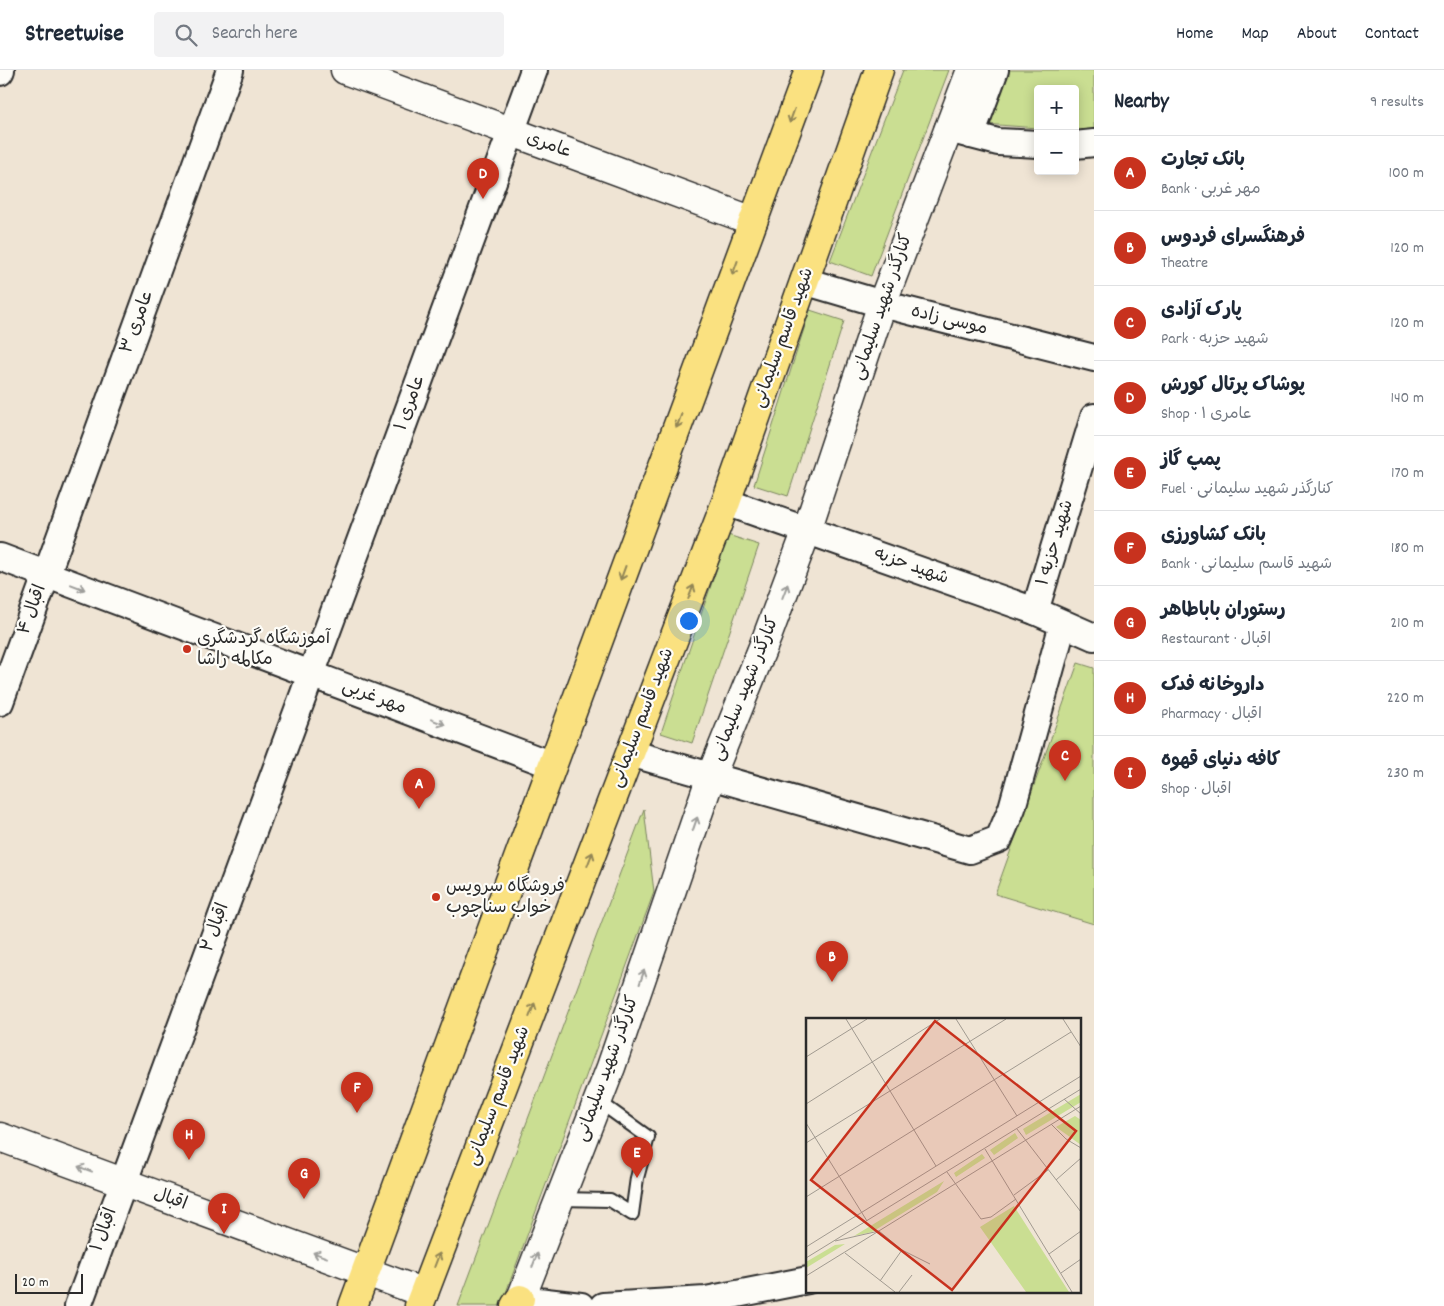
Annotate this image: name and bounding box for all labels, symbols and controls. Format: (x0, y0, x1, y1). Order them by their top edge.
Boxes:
search box (154, 12, 504, 57)
text: Streetwise (25, 18, 124, 52)
icon: search (172, 21, 200, 49)
text: Search here (212, 21, 298, 48)
text: Home (1176, 22, 1213, 47)
text: Map (1241, 22, 1269, 47)
text: About (1297, 22, 1337, 47)
text: Contact (1365, 22, 1419, 47)
map controls (1034, 85, 1079, 175)
button: + (1034, 85, 1079, 130)
text: Nearby (1114, 88, 1169, 118)
text: 9 results (1370, 91, 1424, 114)
one-way arrow (787, 108, 796, 123)
street label: عامری (523, 126, 575, 166)
button: − (1034, 130, 1079, 175)
text: بانک تجارت (1161, 148, 1245, 175)
pin: D (467, 158, 499, 199)
text: A (1126, 162, 1134, 185)
text: 100 m (1388, 162, 1424, 185)
text: Bank · مهر غربی (1161, 178, 1261, 201)
text: فرهنگسرای فردوس (1161, 225, 1305, 252)
street label: کنارگذر شهید سلیمانی (846, 230, 920, 384)
text: B (1126, 237, 1134, 260)
text: 120 m (1390, 237, 1424, 260)
text: Theatre (1161, 252, 1208, 275)
one-way arrow (730, 260, 740, 275)
street label: شهید قاسم سلیمانی (747, 264, 821, 412)
street label: عامری ۳ (115, 287, 161, 357)
text: پارک آزادی (1161, 298, 1242, 325)
street label: موسی زاده (908, 299, 990, 343)
text: C (1126, 312, 1134, 335)
text: 120 m (1390, 312, 1424, 335)
text: Park · شهید حزبه (1161, 328, 1269, 351)
street label: عامری ۱ (389, 371, 433, 435)
text: پوشاک پرتال کورش (1161, 373, 1305, 400)
text: D (1126, 387, 1134, 410)
text: 140 m (1390, 387, 1424, 410)
text: Shop · عامری ۱ (1161, 403, 1252, 426)
one-way arrow (674, 412, 683, 428)
text: پمپ گاز (1161, 448, 1221, 475)
text: E (1126, 462, 1134, 485)
text: 170 m (1391, 462, 1424, 485)
text: Fuel · کنارگذر شهید سلیمانی (1161, 478, 1333, 501)
street label: شهید حزبه ۱ (1031, 497, 1081, 589)
text: بانک کشاورزی (1161, 523, 1266, 550)
text: F (1126, 537, 1134, 560)
text: 180 m (1391, 537, 1424, 560)
street label: شهید حزبه (870, 542, 952, 592)
text: Bank · شهید قاسم سلیمانی (1161, 553, 1332, 576)
one-way arrow (618, 565, 627, 580)
street label: اقبال ۴ (12, 581, 54, 639)
one-way arrow (70, 583, 86, 592)
one-way arrow (781, 583, 790, 598)
one-way arrow (687, 585, 696, 600)
text: رستوران باباطاهر (1161, 598, 1286, 625)
your location (676, 608, 702, 634)
text: G (1126, 612, 1134, 635)
text: 210 m (1390, 612, 1424, 635)
street label: کنارگذر شهید سلیمانی (706, 613, 786, 765)
place label: آموزشگاه گردشگری مکالمه راشا (197, 627, 332, 673)
text: Restaurant · اقبال (1161, 628, 1271, 651)
marker: آموزشگاه گردشگری مکالمه راشا (181, 643, 193, 655)
street label: شهید قاسم سلیمانی (605, 645, 681, 791)
text: داروخانه فدک (1161, 673, 1264, 700)
street label: مهر غربی (338, 674, 410, 722)
text: H (1126, 687, 1134, 710)
text: 220 m (1387, 687, 1424, 710)
text: Pharmacy · اقبال (1161, 703, 1262, 726)
one-way arrow (430, 718, 445, 727)
pin: C (1049, 740, 1081, 781)
text: کافه دنیای قهوه (1161, 748, 1280, 775)
text: I (1128, 762, 1132, 785)
text: 230 m (1387, 762, 1424, 785)
pin: A (403, 768, 435, 809)
text: Shop · اقبال (1161, 778, 1231, 801)
one-way arrow (691, 816, 700, 832)
one-way arrow (586, 851, 595, 867)
place label: فروشگاه سرویس خواب سناچوب (446, 875, 565, 921)
marker: فروشگاه سرویس خواب سناچوب (430, 891, 442, 903)
street label: اقبال ۲ (196, 900, 236, 956)
pin: B (816, 941, 848, 982)
one-way arrow (638, 970, 647, 986)
street label: کنارگذر شهید سلیمانی (570, 992, 646, 1145)
one-way arrow (528, 1003, 537, 1019)
inset map (806, 1018, 1082, 1294)
street label: شهید قاسم سلیمانی (461, 1023, 537, 1169)
pin: F (341, 1072, 373, 1113)
pin: H (173, 1119, 205, 1160)
pin: E (621, 1137, 653, 1178)
pin: G (288, 1158, 320, 1199)
one-way arrow (78, 1164, 93, 1173)
street label: اقبال (150, 1182, 190, 1218)
pin: I (208, 1193, 240, 1234)
street label: اقبال ۱ (86, 1205, 124, 1255)
one-way arrow (313, 1250, 328, 1259)
one-way arrow (433, 1253, 442, 1268)
one-way arrow (532, 1253, 541, 1268)
scale bar (15, 1271, 82, 1294)
text: 20 m (22, 1273, 49, 1293)

